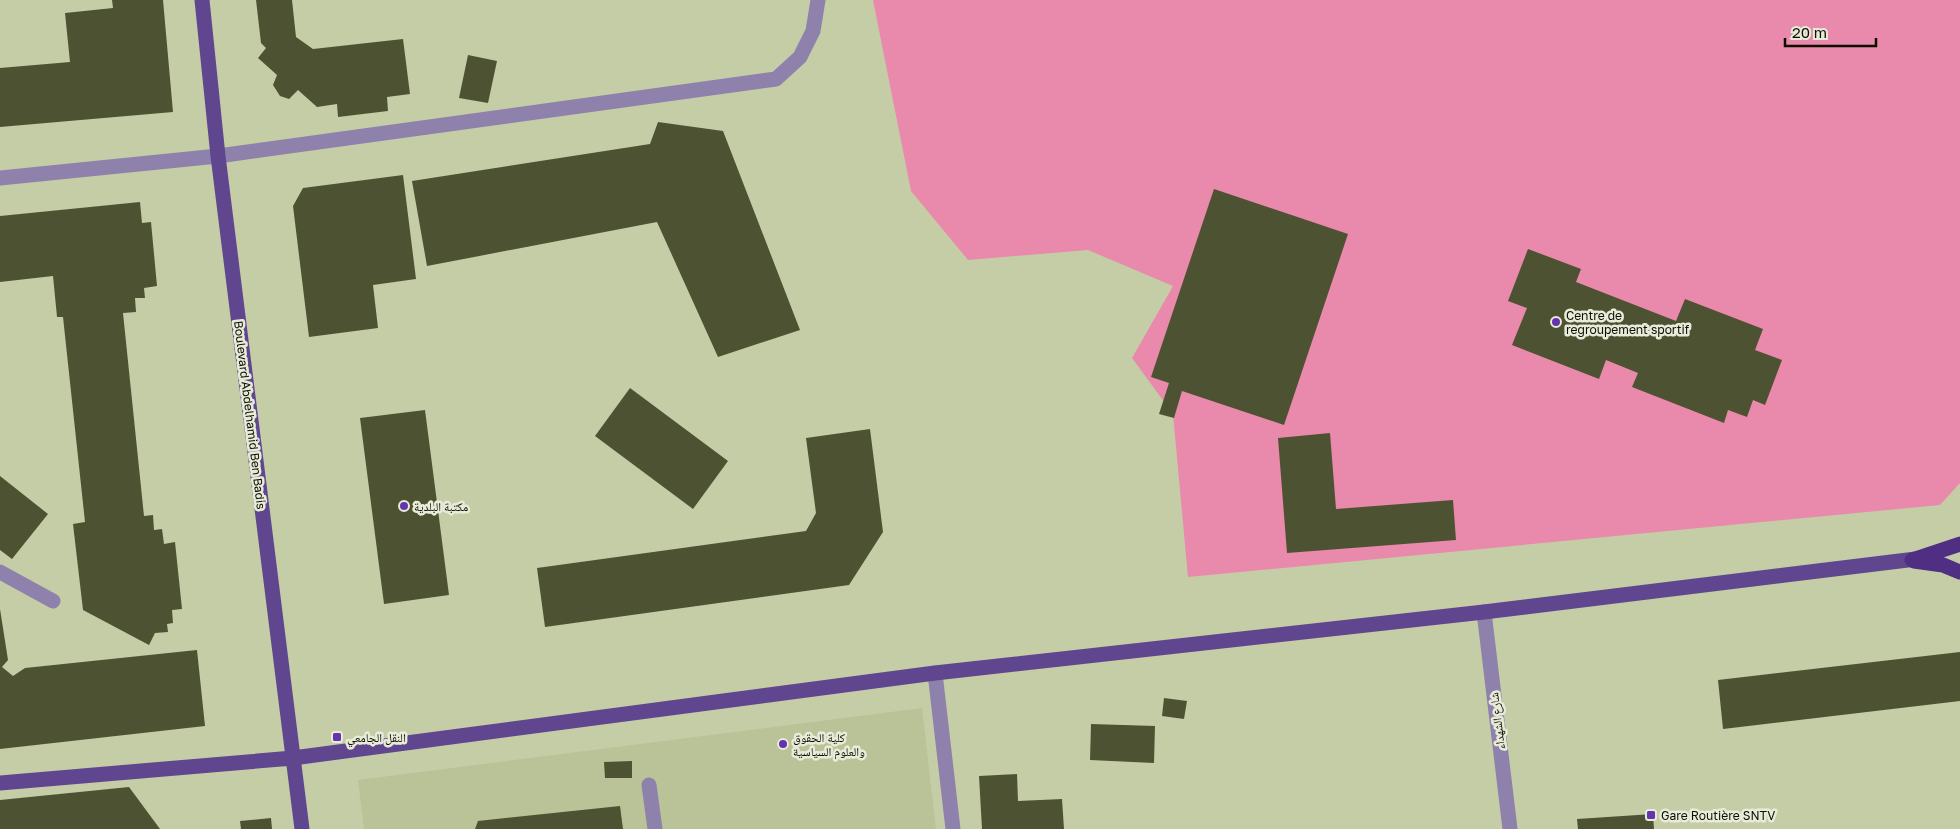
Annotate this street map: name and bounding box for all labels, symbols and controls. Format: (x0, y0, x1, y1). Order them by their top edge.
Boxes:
scale bar (1785, 15, 1876, 47)
text: 20 m (1792, 23, 1827, 41)
place label: Centre de regroupement sportif (1566, 308, 1690, 337)
marker: Centre de regroupement sportif (1550, 316, 1562, 328)
street label: Boulevard Abdelhamid Ben Badis (231, 320, 269, 510)
place label: مكتبة البلدية (414, 499, 468, 514)
marker: مكتبة البلدية (398, 500, 410, 512)
street label: شارع الشهداء (1486, 691, 1509, 750)
place label: النقل الجامعي (347, 730, 406, 748)
place label: كلية الحقوق والعلوم السياسية (793, 730, 865, 760)
marker: النقل الجامعي (331, 731, 343, 743)
marker: كلية الحقوق والعلوم السياسية (777, 738, 789, 750)
place label: Gare Routière SNTV (1661, 808, 1775, 823)
marker: Gare Routière SNTV (1645, 809, 1657, 821)

